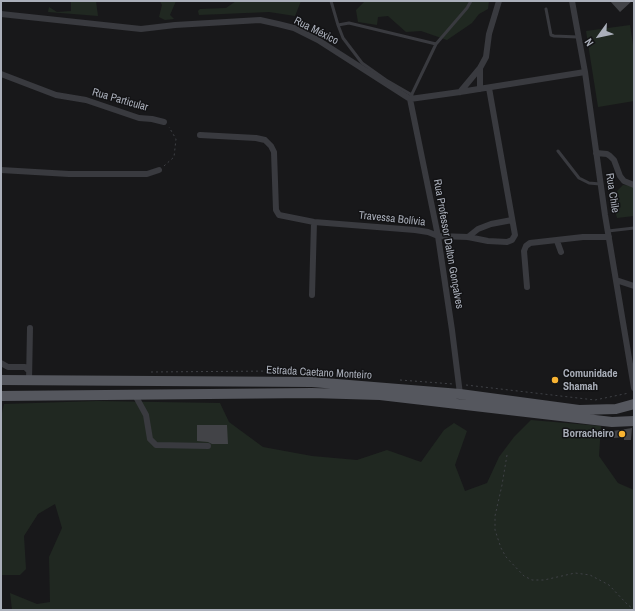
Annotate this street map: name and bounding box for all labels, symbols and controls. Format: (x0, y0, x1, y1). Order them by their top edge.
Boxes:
street label: Rua México (292, 14, 340, 48)
north arrow (579, 16, 619, 56)
text: N (581, 36, 597, 49)
street label: Rua Particular (90, 86, 150, 114)
street label: Rua Chile (602, 172, 622, 214)
street label: Rua Professor Dalton Gonçalves (430, 178, 466, 310)
street label: Travessa Bolívia (358, 209, 426, 229)
street label: Estrada Caetano Monteiro (266, 364, 372, 382)
place label: Comunidade Shamah (563, 367, 618, 393)
marker: Comunidade Shamah (550, 375, 560, 385)
place label: Borracheiro (563, 427, 614, 441)
marker: Borracheiro (617, 429, 627, 439)

